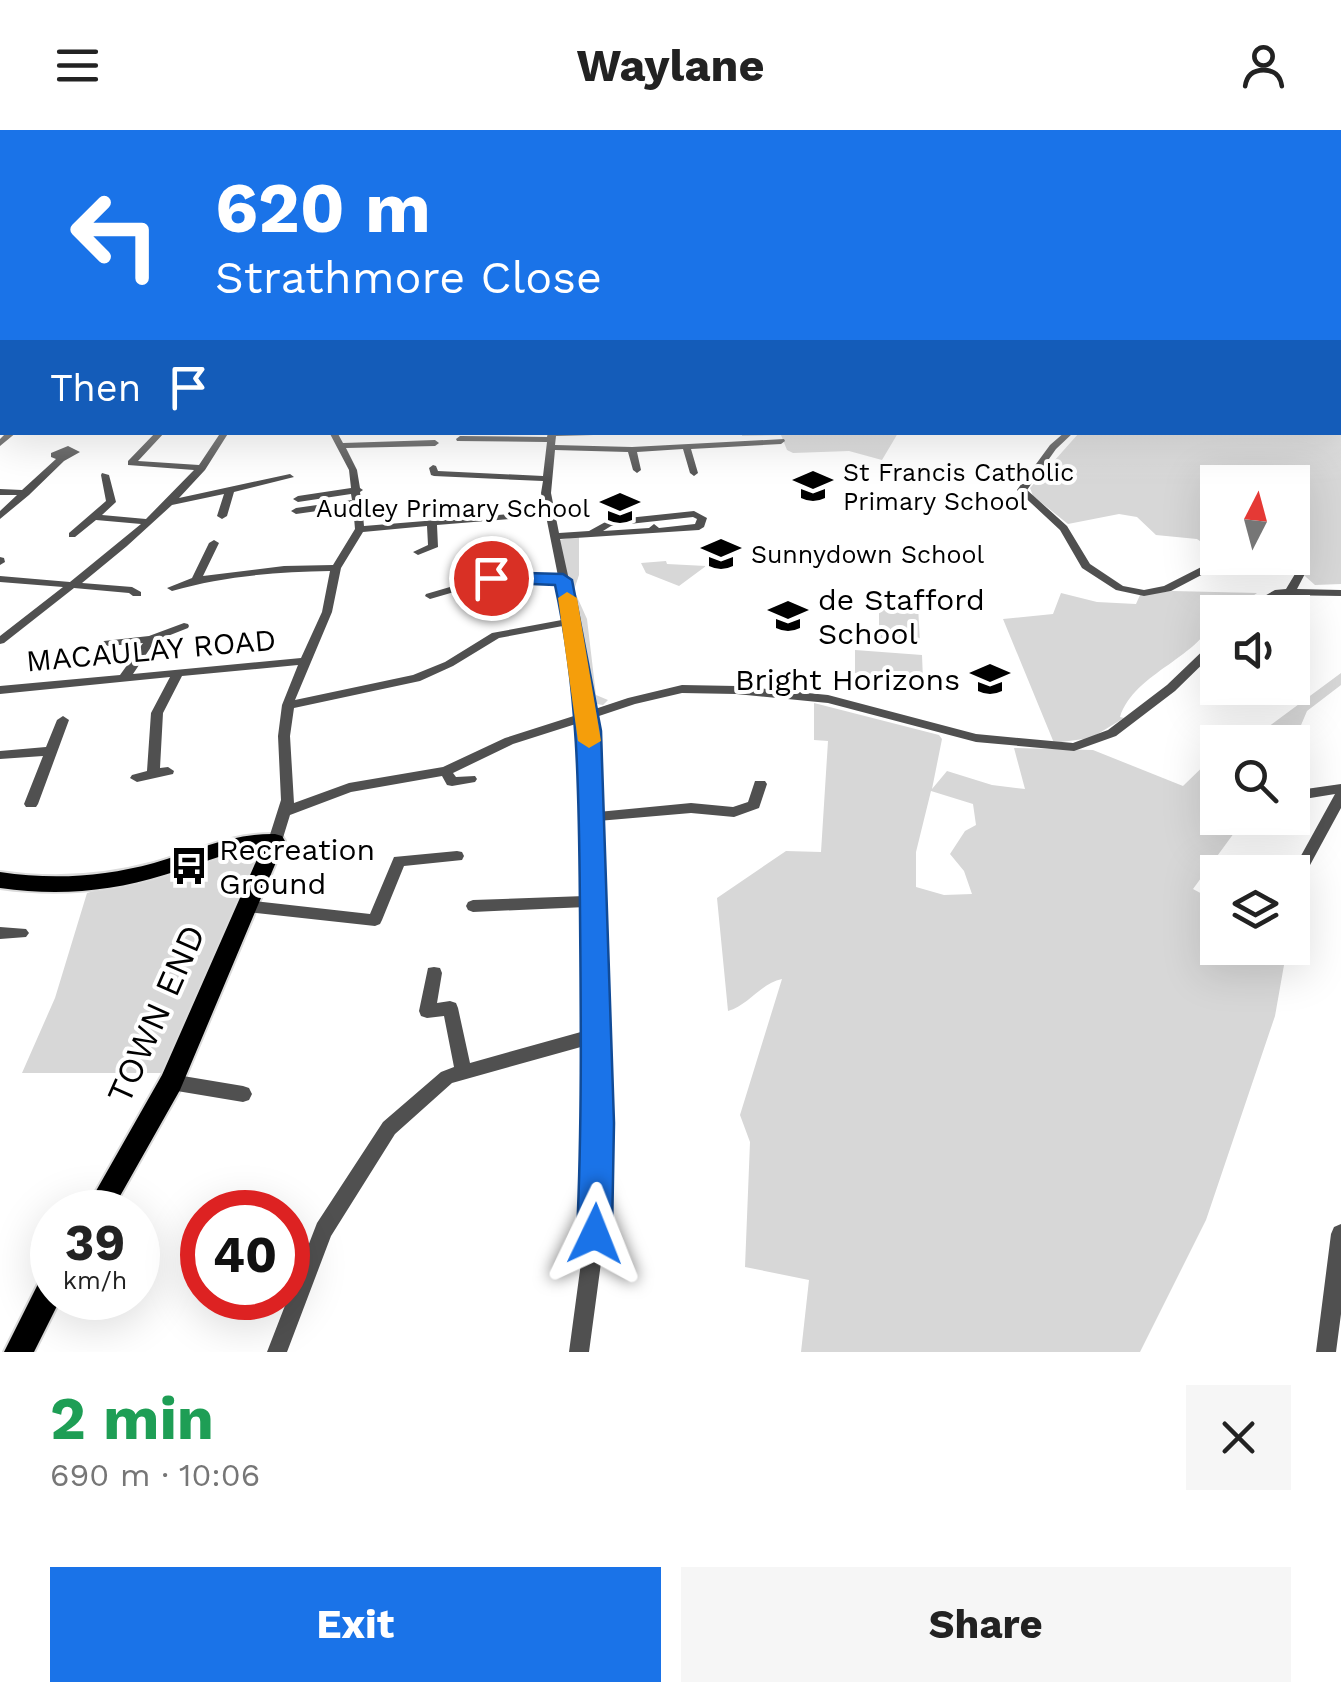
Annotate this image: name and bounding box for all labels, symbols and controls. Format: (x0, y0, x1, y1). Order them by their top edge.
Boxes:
icon: menu (50, 38, 105, 93)
icon: person (1236, 38, 1291, 93)
text: Waylane (576, 39, 765, 92)
text: 620 m (215, 167, 431, 249)
icon: left (50, 170, 180, 300)
text: Strathmore Close (215, 251, 602, 304)
icon: arrive (161, 360, 216, 415)
text: Then (50, 366, 141, 410)
place label: St Francis Catholic Primary School (843, 458, 1074, 516)
school or university icon: St Francis Catholic Primary School (792, 465, 834, 507)
north arrow (1200, 465, 1310, 575)
map controls (1200, 465, 1310, 965)
school or university icon: Audley Primary School (599, 487, 641, 529)
place label: Audley Primary School (316, 494, 590, 523)
school or university icon: Sunnydown School (700, 533, 742, 575)
pin (449, 536, 534, 621)
place label: Sunnydown School (751, 540, 985, 569)
icon: arrive (464, 551, 519, 606)
place label: de Stafford School (818, 582, 985, 651)
school or university icon: de Stafford School (767, 595, 809, 637)
button: sound (1200, 595, 1310, 705)
street label: MACAULAY ROAD (25, 622, 277, 678)
school or university icon: Bright Horizons (969, 658, 1011, 700)
place label: Bright Horizons (735, 662, 960, 697)
button: search (1200, 725, 1310, 835)
place label: Recreation Ground (219, 832, 375, 901)
bus stop icon: Recreation Ground (168, 845, 210, 887)
button: layers (1200, 855, 1310, 965)
street label: TOWN END (98, 918, 214, 1110)
position arrow (543, 1182, 647, 1286)
speed limit sign: 40 (180, 1190, 310, 1320)
text: 39 (65, 1213, 125, 1272)
text: km/h (63, 1266, 127, 1295)
text: 2 min (50, 1383, 214, 1454)
button: close (1186, 1385, 1291, 1490)
text: 690 m · 10:06 (50, 1456, 260, 1494)
button: Exit (50, 1567, 661, 1682)
button: Share (681, 1567, 1291, 1682)

